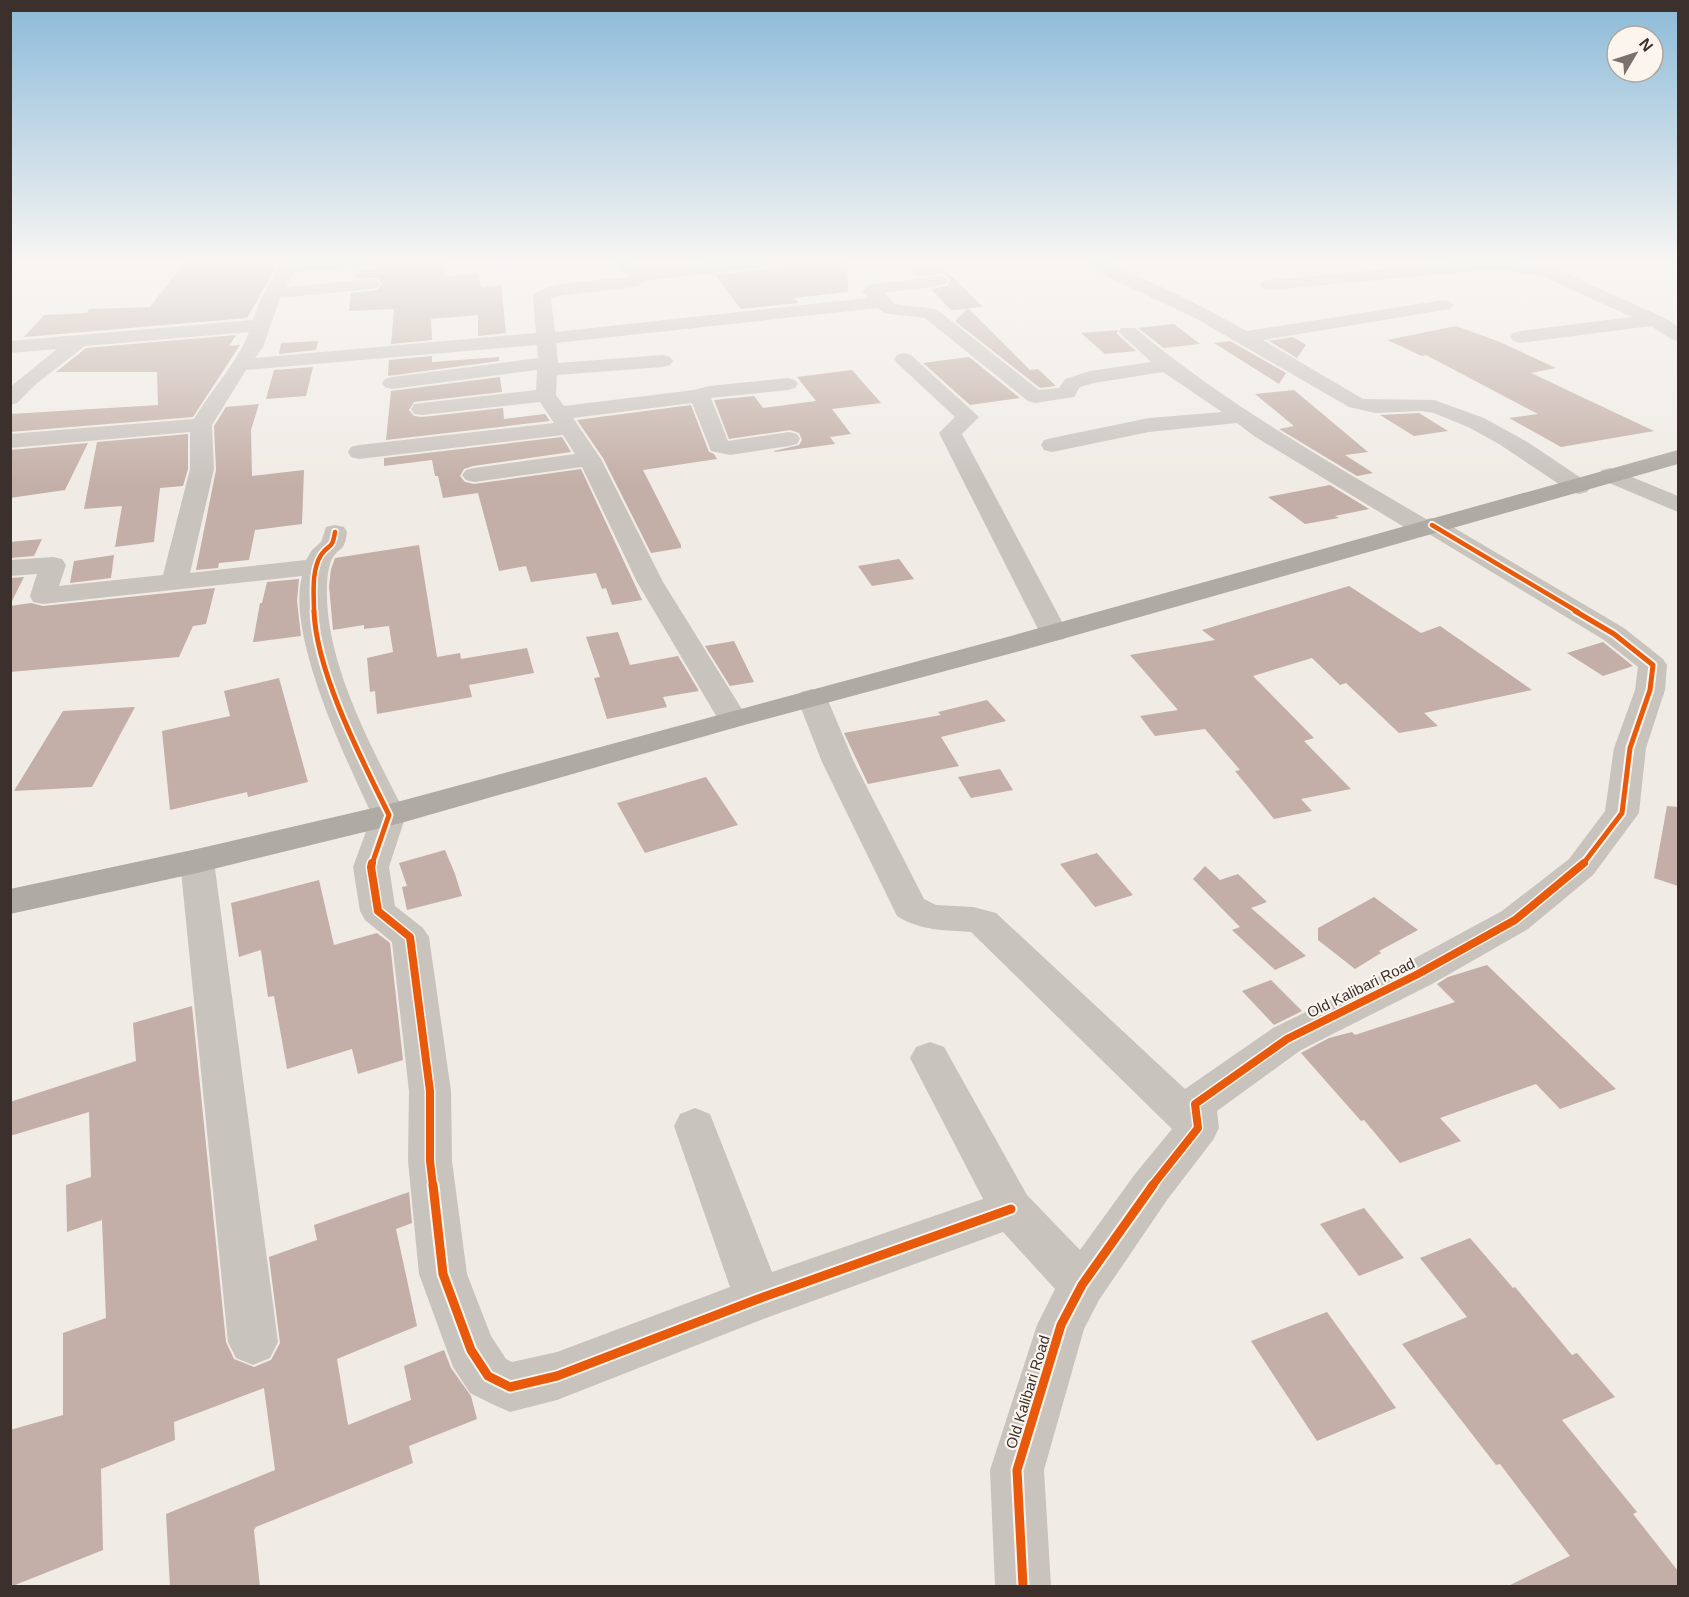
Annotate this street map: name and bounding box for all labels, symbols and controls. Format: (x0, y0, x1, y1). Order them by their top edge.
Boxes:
north arrow (1605, 24, 1665, 84)
text: N (1636, 35, 1657, 55)
street label: Old Kalibari Road (1304, 954, 1417, 1021)
street label: Old Kalibari Road (1002, 1333, 1053, 1451)

